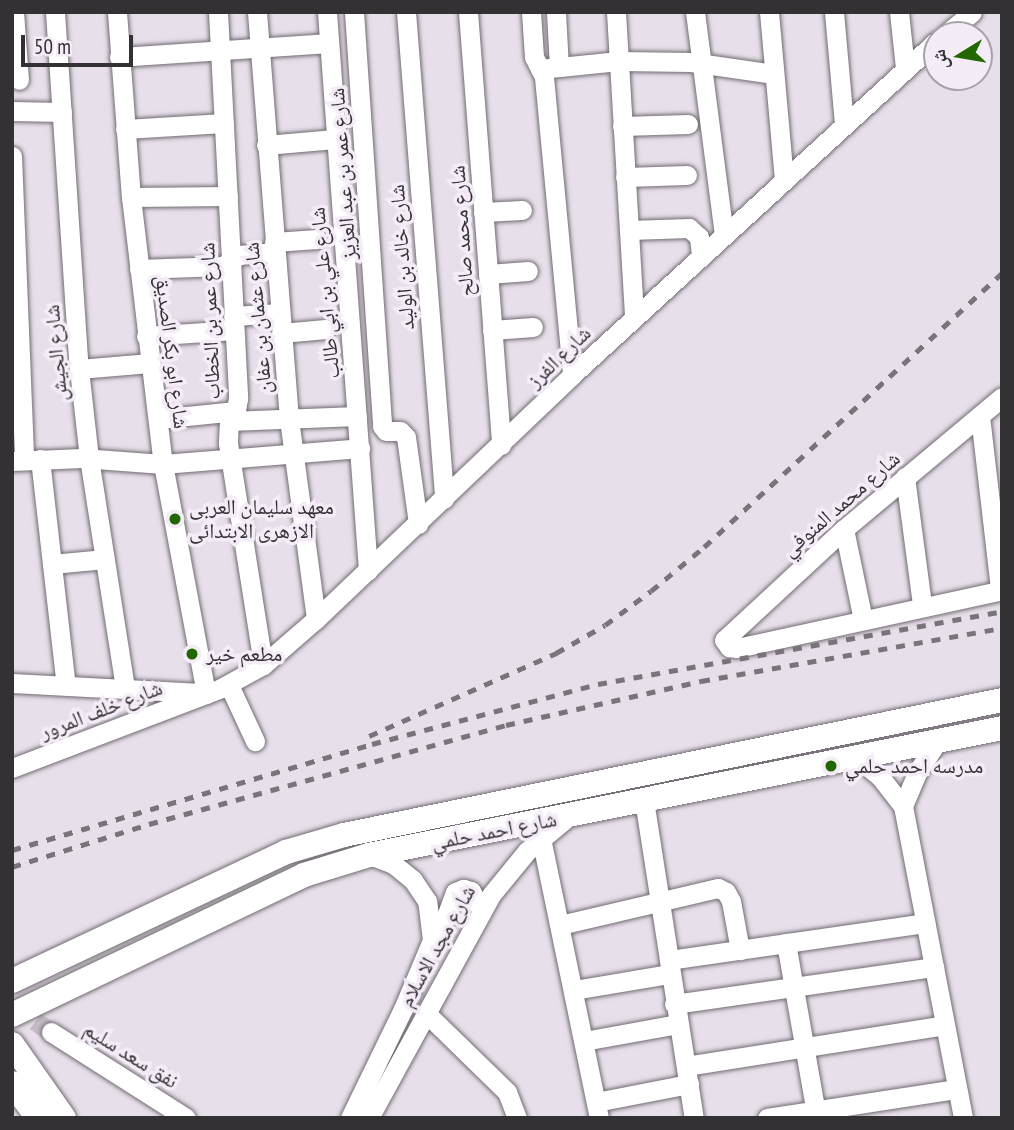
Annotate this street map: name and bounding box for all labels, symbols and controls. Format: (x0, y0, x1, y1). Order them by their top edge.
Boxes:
scale bar (24, 21, 136, 65)
north arrow (923, 21, 993, 91)
text: 50 m (34, 33, 71, 60)
text: ش (926, 47, 953, 72)
street label: شارع عمر بن عبد العزيز (324, 87, 362, 261)
street label: شارع محمد صالح (445, 165, 479, 297)
street label: شارع خالد بن الوليد (384, 183, 420, 331)
street label: شارع علي بن ابي طالب (305, 206, 345, 380)
street label: شارع عثمان بن عفان (239, 241, 277, 395)
street label: شارع عمر بن الخطاب (195, 242, 225, 400)
street label: شارع ابو بكر الصديق (150, 274, 194, 430)
street label: شارع الجيش (39, 304, 73, 402)
street label: شارع الفرز (522, 321, 596, 393)
street label: شارع محمد المنوفي (777, 446, 905, 562)
place label: معهد سليمان العربى الازهرى الابتدائى (189, 494, 334, 544)
marker: معهد سليمان العربى الازهرى الابتدائى (167, 511, 183, 527)
place label: مطعم خير (206, 641, 282, 667)
marker: مطعم خير (184, 646, 200, 662)
street label: شارع خلف المرور (36, 675, 166, 745)
place label: مدرسه احمد حلمي (845, 753, 983, 779)
marker: مدرسه احمد حلمي (823, 758, 839, 774)
street label: شارع احمد حلمي (429, 806, 559, 856)
street label: شارع مجد الاسلام (393, 881, 481, 1011)
street label: نفق سعد سليم (79, 1016, 183, 1094)

